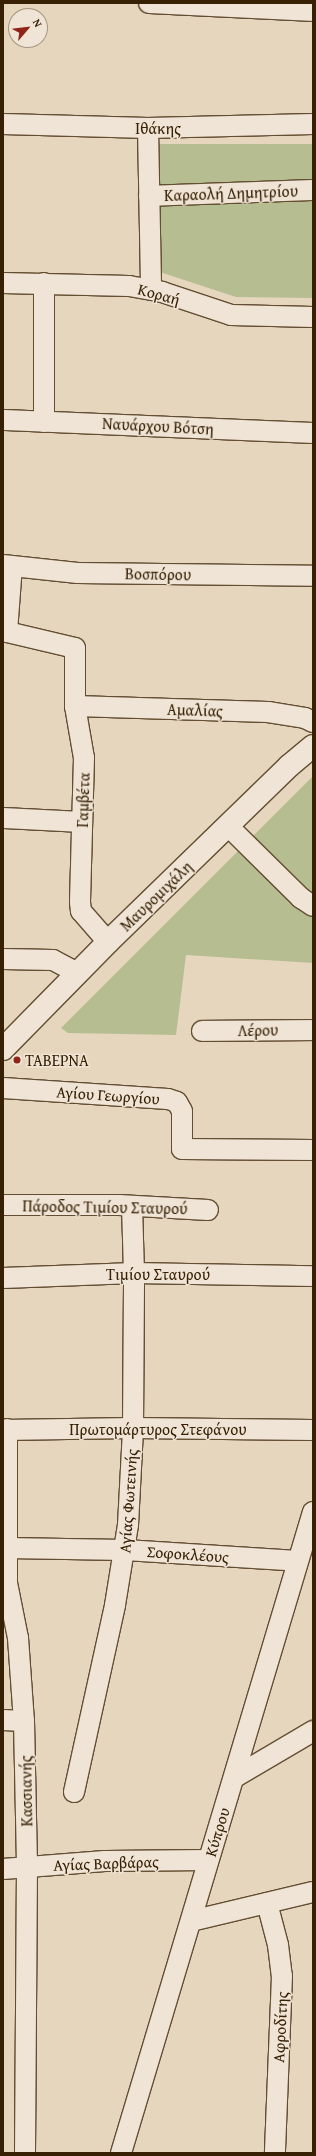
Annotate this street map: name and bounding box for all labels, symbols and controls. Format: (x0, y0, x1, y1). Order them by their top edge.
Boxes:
north arrow (8, 8, 48, 48)
text: N (29, 16, 46, 30)
street label: Ιθάκης (135, 118, 181, 138)
street label: Καραολή Δημητρίου (164, 181, 298, 205)
street label: Κοραή (136, 279, 182, 309)
street label: Ναυάρχου Βότση (102, 413, 214, 439)
street label: Βοσπόρου (125, 564, 191, 584)
street label: Αμαλίας (167, 699, 223, 721)
street label: Γαμβέτα (72, 772, 94, 828)
street label: Μαυρομιχάλη (116, 857, 196, 935)
street label: Λέρου (237, 1020, 279, 1040)
place label: ΤΑΒΕΡΝΑ (25, 1050, 89, 1070)
marker: ΤΑΒΕΡΝΑ (12, 1055, 22, 1065)
street label: Αγίου Γεωργίου (56, 1082, 160, 1108)
street label: Πάροδος Τιμίου Σταυρού (22, 1196, 188, 1218)
street label: Τιμίου Σταυρού (106, 1264, 210, 1284)
street label: Πρωτομάρτυρος Στεφάνου (69, 1419, 247, 1439)
street label: Αγίας Φωτεινής (115, 1448, 141, 1554)
street label: Σοφοκλέους (146, 1542, 230, 1566)
street label: Κασσιανής (16, 1755, 36, 1827)
street label: Κύπρου (200, 1805, 234, 1859)
street label: Αγίας Βαρβάρας (53, 1852, 159, 1874)
street label: Αφροδίτης (269, 1991, 291, 2063)

